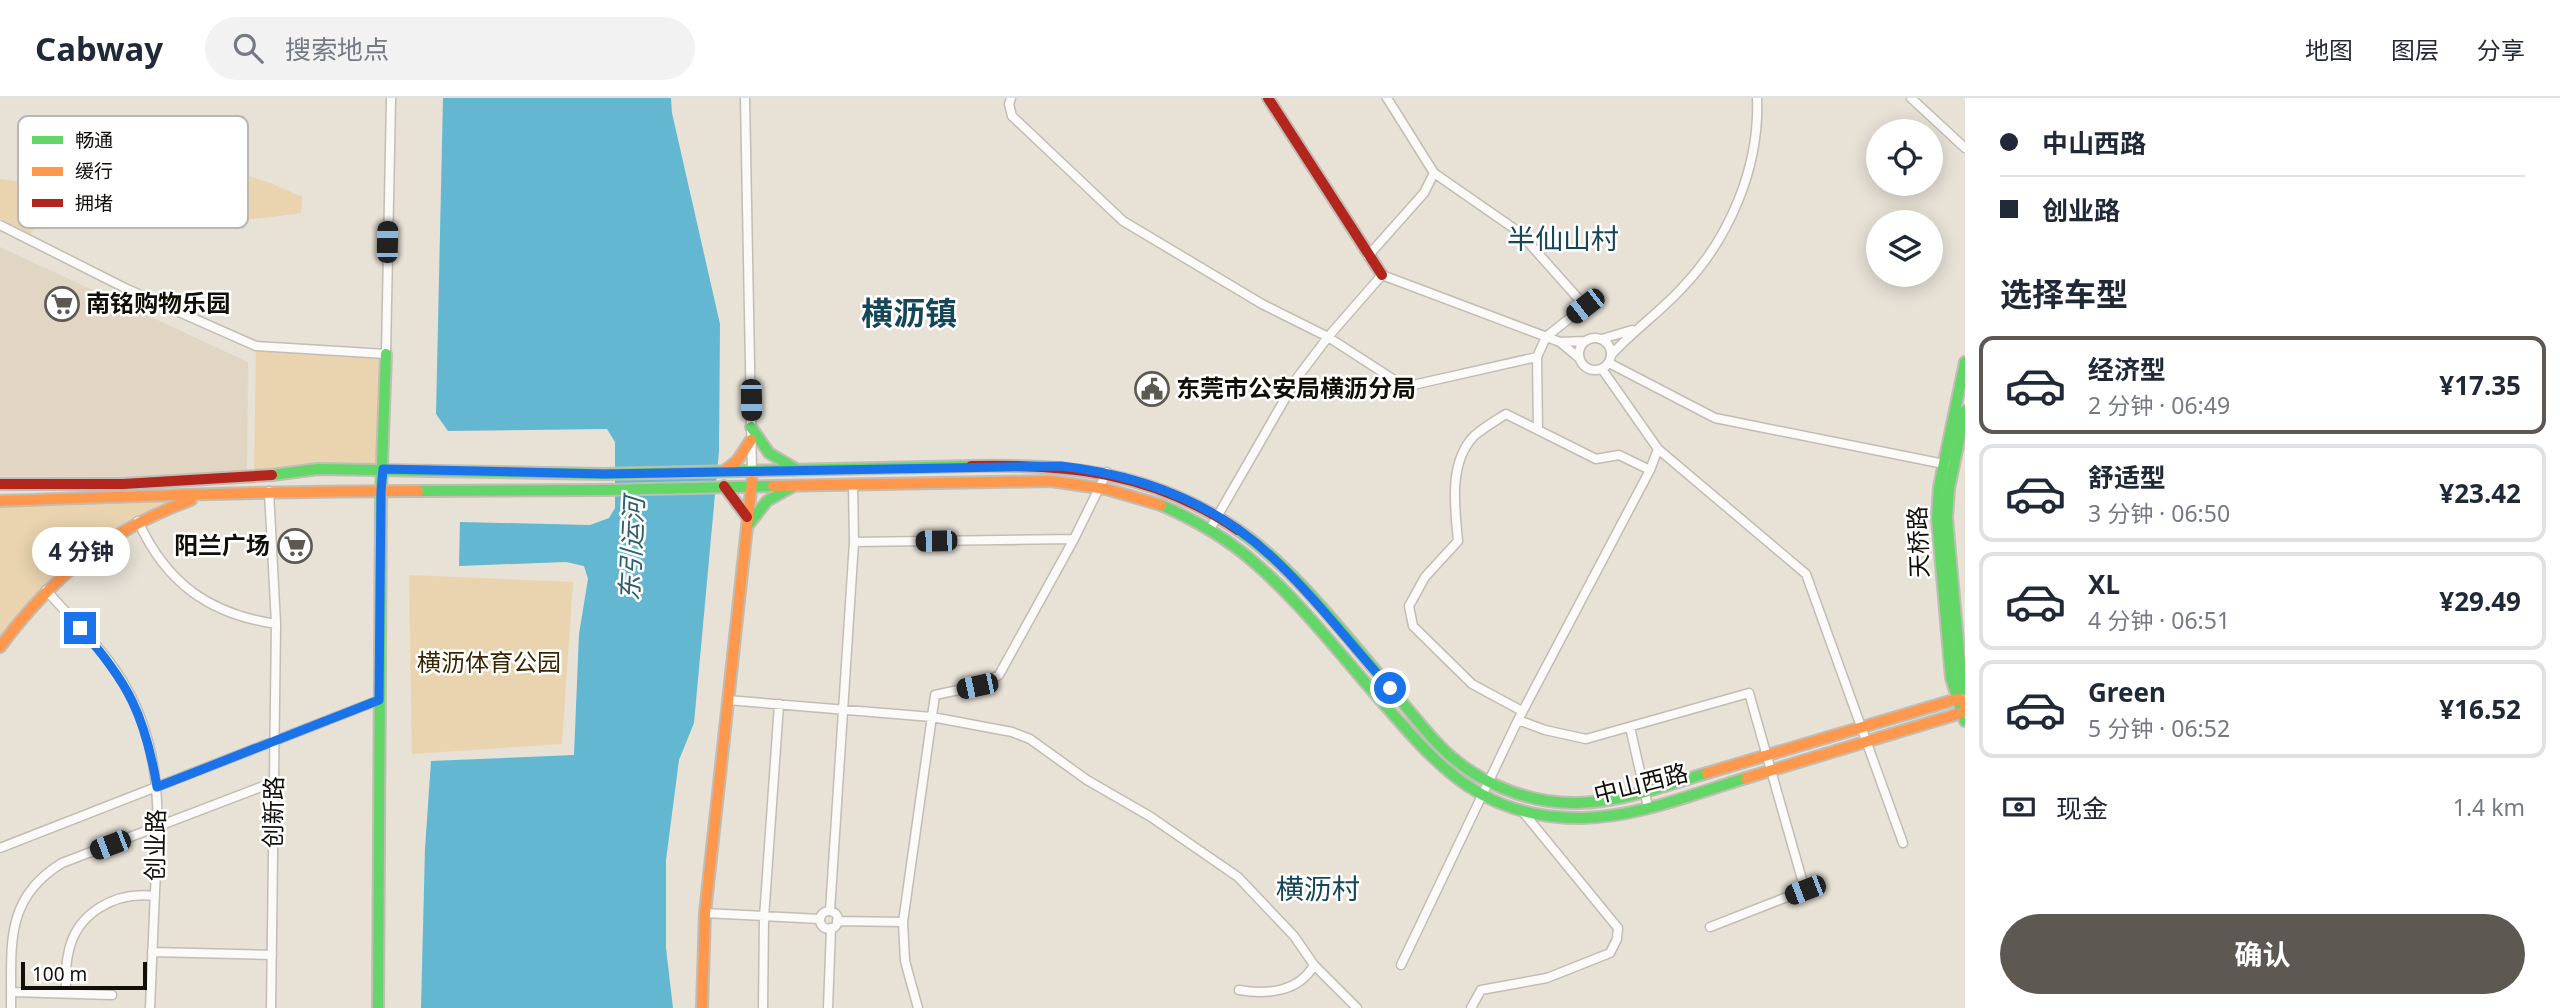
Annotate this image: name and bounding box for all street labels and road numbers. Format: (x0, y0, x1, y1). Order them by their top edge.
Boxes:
street label: 天桥路 (1900, 505, 1935, 579)
street label: 中山西路 (1590, 755, 1691, 810)
street label: 创新路 (255, 776, 290, 848)
street label: 创业路 (137, 809, 172, 881)

